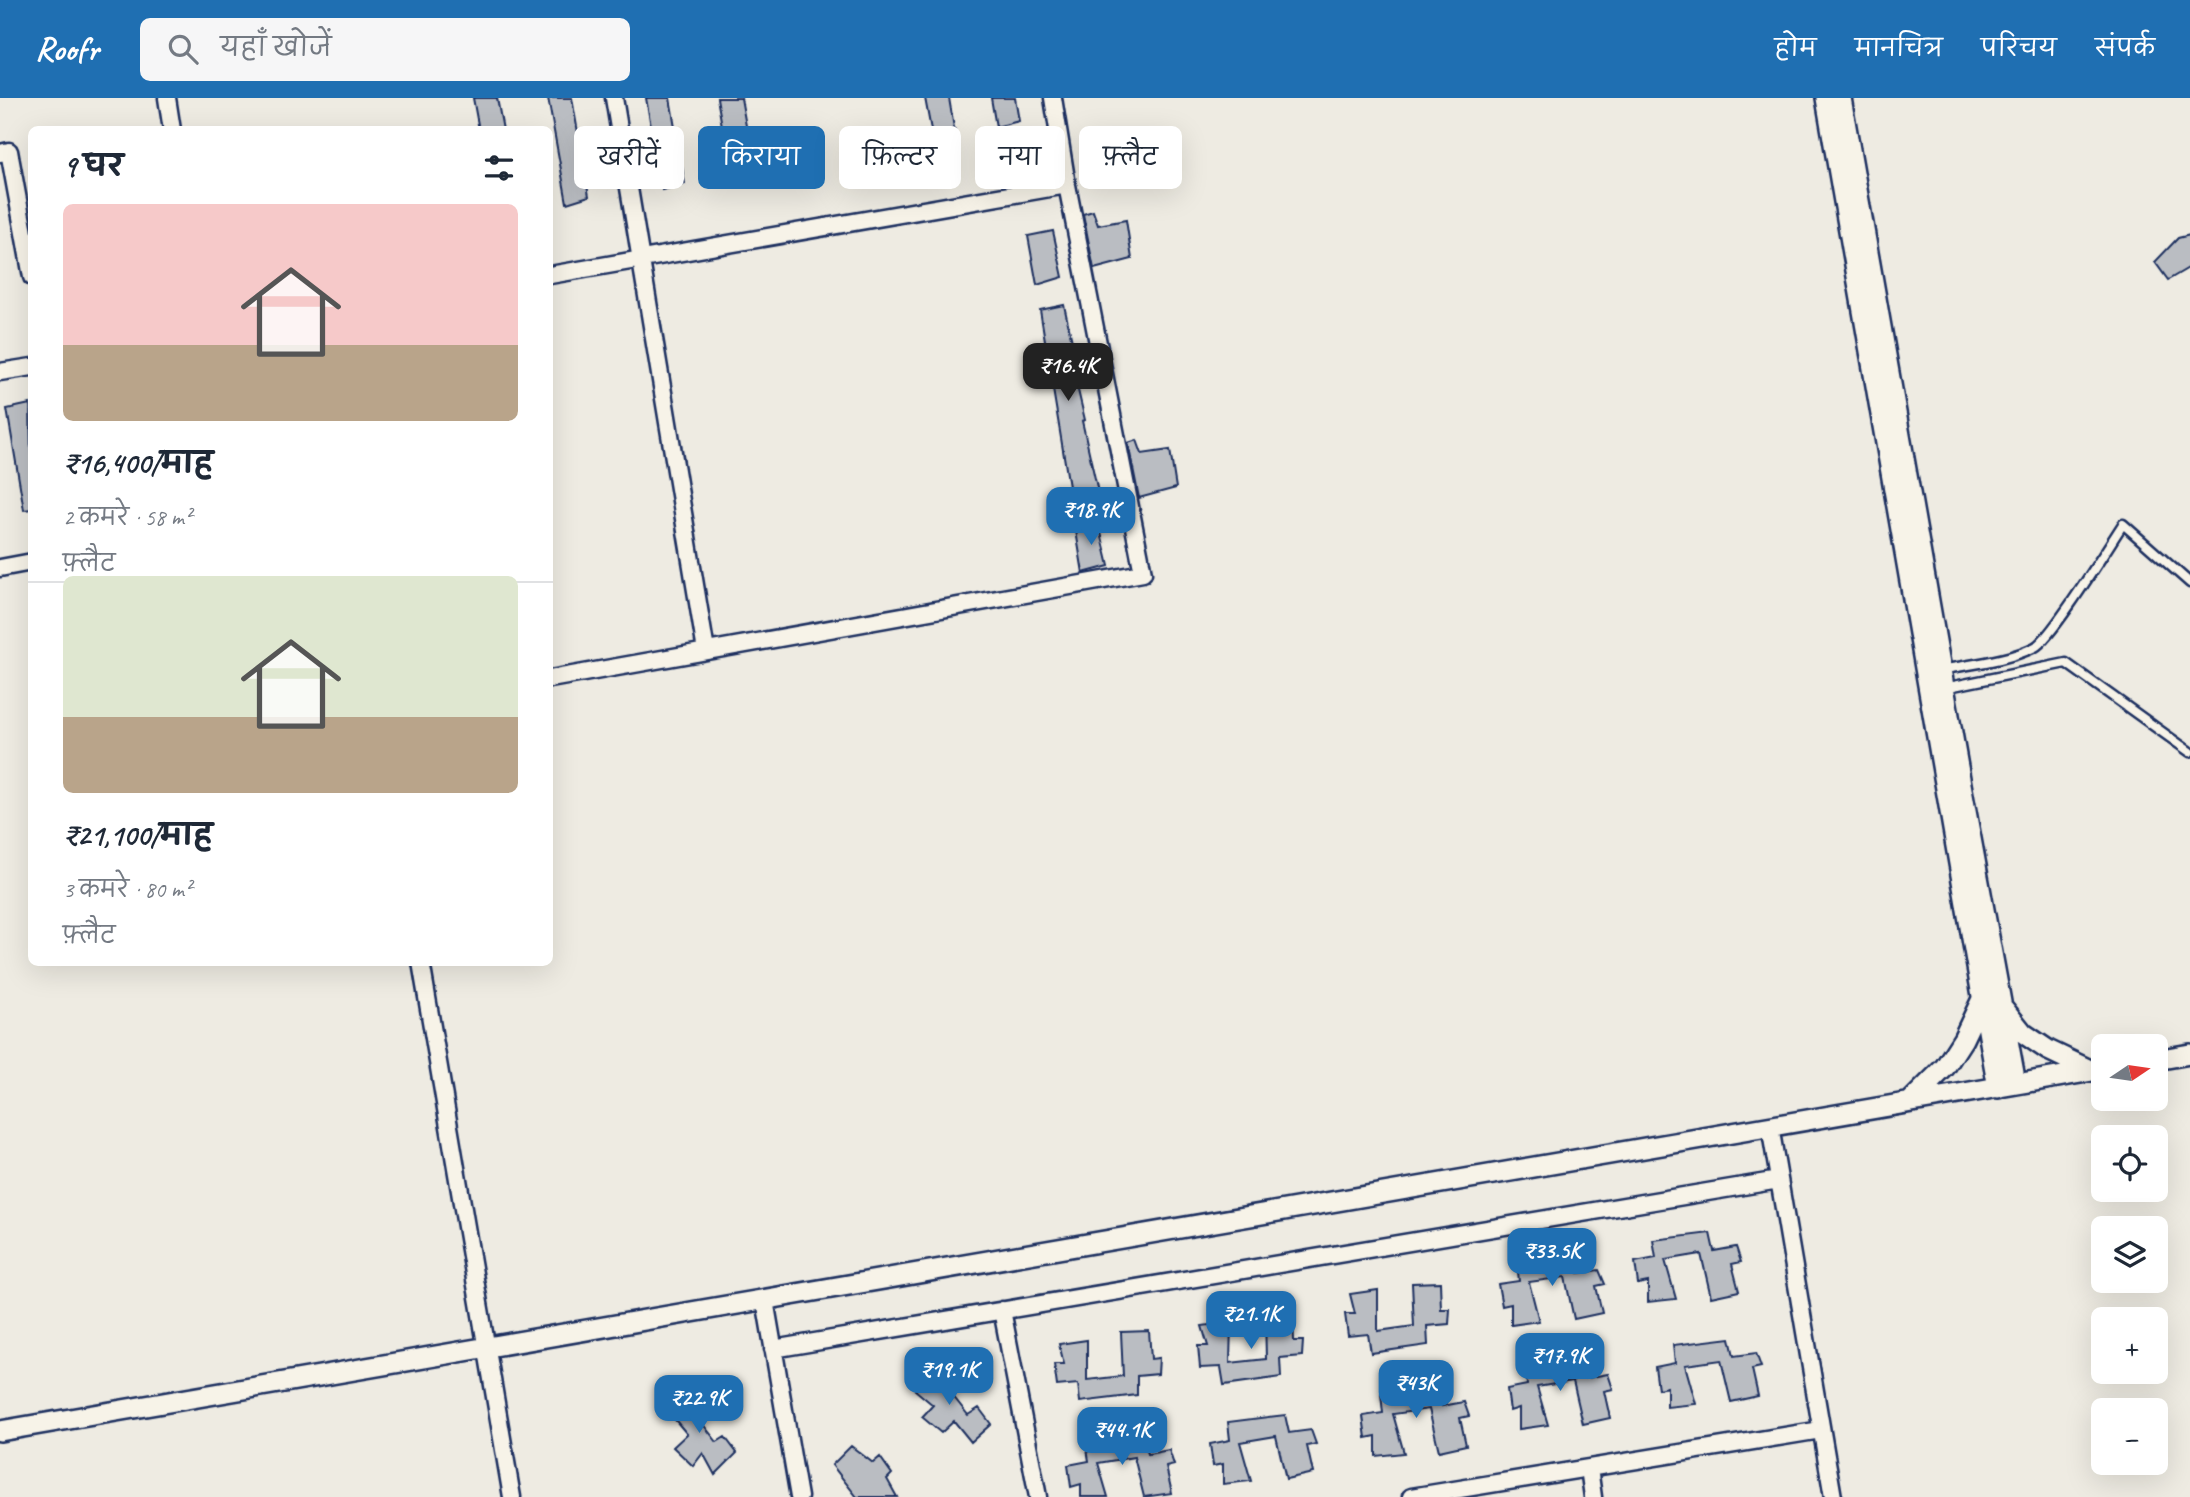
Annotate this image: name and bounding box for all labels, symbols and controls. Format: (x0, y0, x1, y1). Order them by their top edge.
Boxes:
search box (140, 18, 630, 81)
text: Roofr (35, 28, 98, 70)
icon: search (164, 30, 202, 68)
text: यहाँ खोजें (220, 31, 332, 64)
text: होम (1774, 33, 1817, 63)
text: मानचित्र (1855, 33, 1943, 63)
text: परिचय (1981, 33, 2057, 63)
text: संपर्क (2095, 33, 2155, 63)
chip: खरीदें (574, 126, 684, 189)
chip: किराया (698, 126, 825, 189)
chip: फ़िल्टर (839, 126, 961, 189)
chip: नया (975, 126, 1065, 189)
chip: फ़्लैट (1079, 126, 1182, 189)
text: 9 घर (63, 147, 123, 185)
icon: filters (480, 149, 518, 187)
icon: home (228, 249, 354, 375)
pin: ₹16.4K (1011, 344, 1125, 403)
text: ₹16.4K (1039, 351, 1097, 380)
text: ₹16,400/माह (63, 444, 213, 482)
pin: ₹18.9K (1034, 488, 1148, 547)
text: ₹18.9K (1062, 495, 1120, 524)
text: 2 कमरे · 58 m² (63, 503, 191, 532)
text: फ़्लैट (63, 549, 115, 578)
icon: home (228, 621, 354, 747)
text: ₹21,100/माह (63, 816, 213, 854)
text: 3 कमरे · 80 m² (63, 875, 191, 904)
text: फ़्लैट (63, 921, 115, 950)
north arrow (2091, 1034, 2168, 1111)
map controls (2091, 1034, 2168, 1475)
button: locate (2091, 1125, 2168, 1202)
button: layers (2091, 1216, 2168, 1293)
pin: ₹33.5K (1495, 1228, 1609, 1288)
text: ₹33.5K (1523, 1236, 1581, 1265)
pin: ₹21.1K (1194, 1292, 1308, 1351)
text: ₹21.1K (1222, 1299, 1280, 1328)
button: + (2091, 1307, 2168, 1384)
pin: ₹17.9K (1503, 1334, 1617, 1393)
text: ₹17.9K (1531, 1341, 1589, 1370)
pin: ₹19.1K (892, 1348, 1006, 1407)
text: ₹19.1K (920, 1355, 978, 1384)
pin: ₹43K (1375, 1360, 1457, 1420)
text: ₹43K (1395, 1368, 1437, 1397)
pin: ₹22.9K (642, 1376, 756, 1435)
text: ₹22.9K (670, 1383, 728, 1412)
button: − (2091, 1398, 2168, 1475)
pin: ₹44.1K (1065, 1408, 1179, 1467)
text: ₹44.1K (1093, 1415, 1151, 1444)

